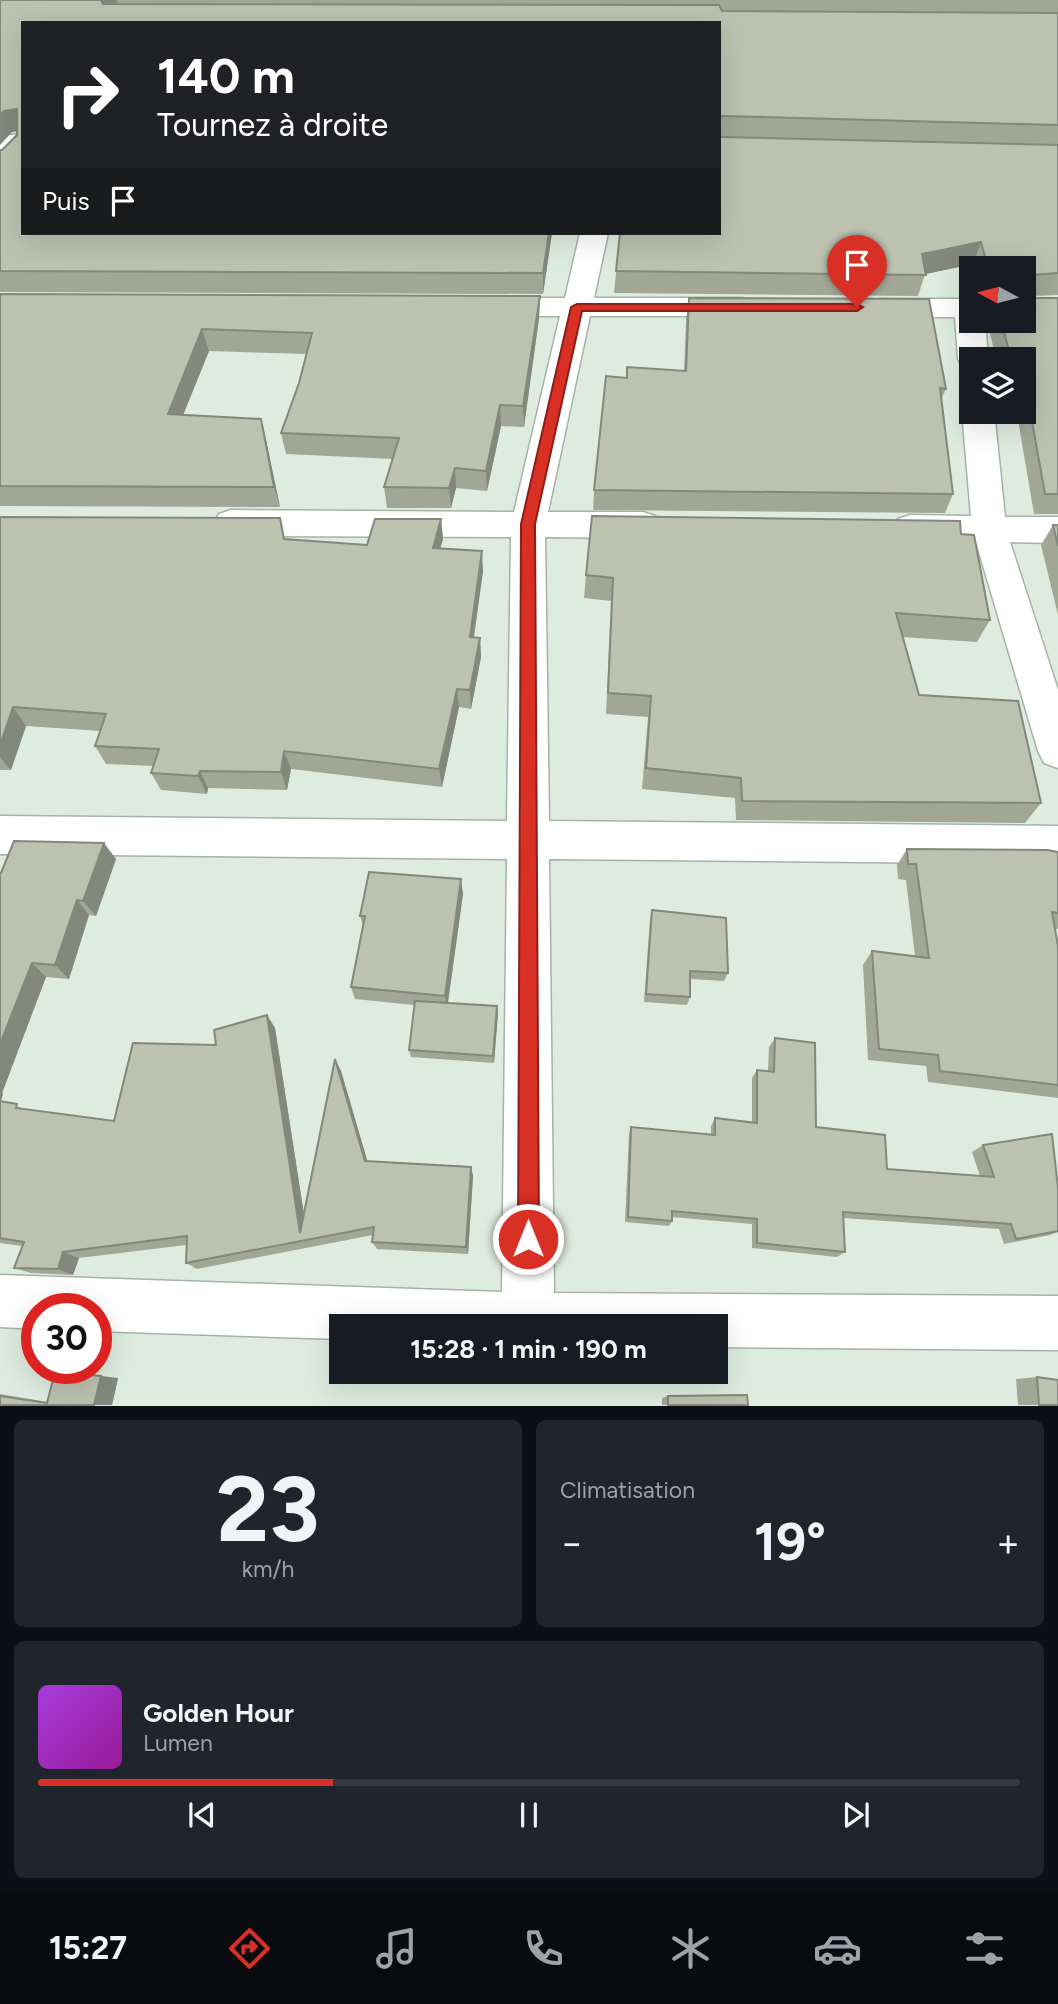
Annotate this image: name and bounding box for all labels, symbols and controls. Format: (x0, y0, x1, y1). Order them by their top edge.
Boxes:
text: 140 m (157, 46, 295, 105)
icon: right (42, 49, 133, 140)
text: Tournez à droite (157, 106, 388, 144)
icon: arrive (104, 182, 142, 220)
text: Puis (42, 185, 90, 217)
pin (827, 235, 887, 307)
icon: arrive (838, 246, 876, 284)
north arrow (959, 256, 1036, 332)
map controls (959, 256, 1036, 424)
button: layers (959, 347, 1036, 424)
position arrow (491, 1202, 565, 1276)
speed limit sign: 30 (21, 1293, 112, 1384)
text: 15:28 · 1 min · 190 m (410, 1333, 647, 1365)
text: 23 (216, 1455, 320, 1564)
text: Climatisation (560, 1476, 695, 1504)
text: 19° (754, 1511, 826, 1573)
text: − (560, 1520, 584, 1566)
text: + (996, 1520, 1020, 1566)
text: km/h (242, 1555, 294, 1583)
text: Golden Hour (143, 1697, 294, 1729)
text: Lumen (143, 1729, 213, 1757)
icon: previous (183, 1796, 221, 1834)
icon: pause (510, 1796, 548, 1834)
icon: next (837, 1796, 875, 1834)
icon: directions (225, 1924, 274, 1973)
icon: music (372, 1924, 421, 1973)
icon: phone (519, 1924, 568, 1973)
icon: climate (666, 1924, 715, 1973)
icon: car (813, 1924, 862, 1973)
icon: filters (960, 1924, 1009, 1973)
text: 15:27 (49, 1929, 127, 1967)

